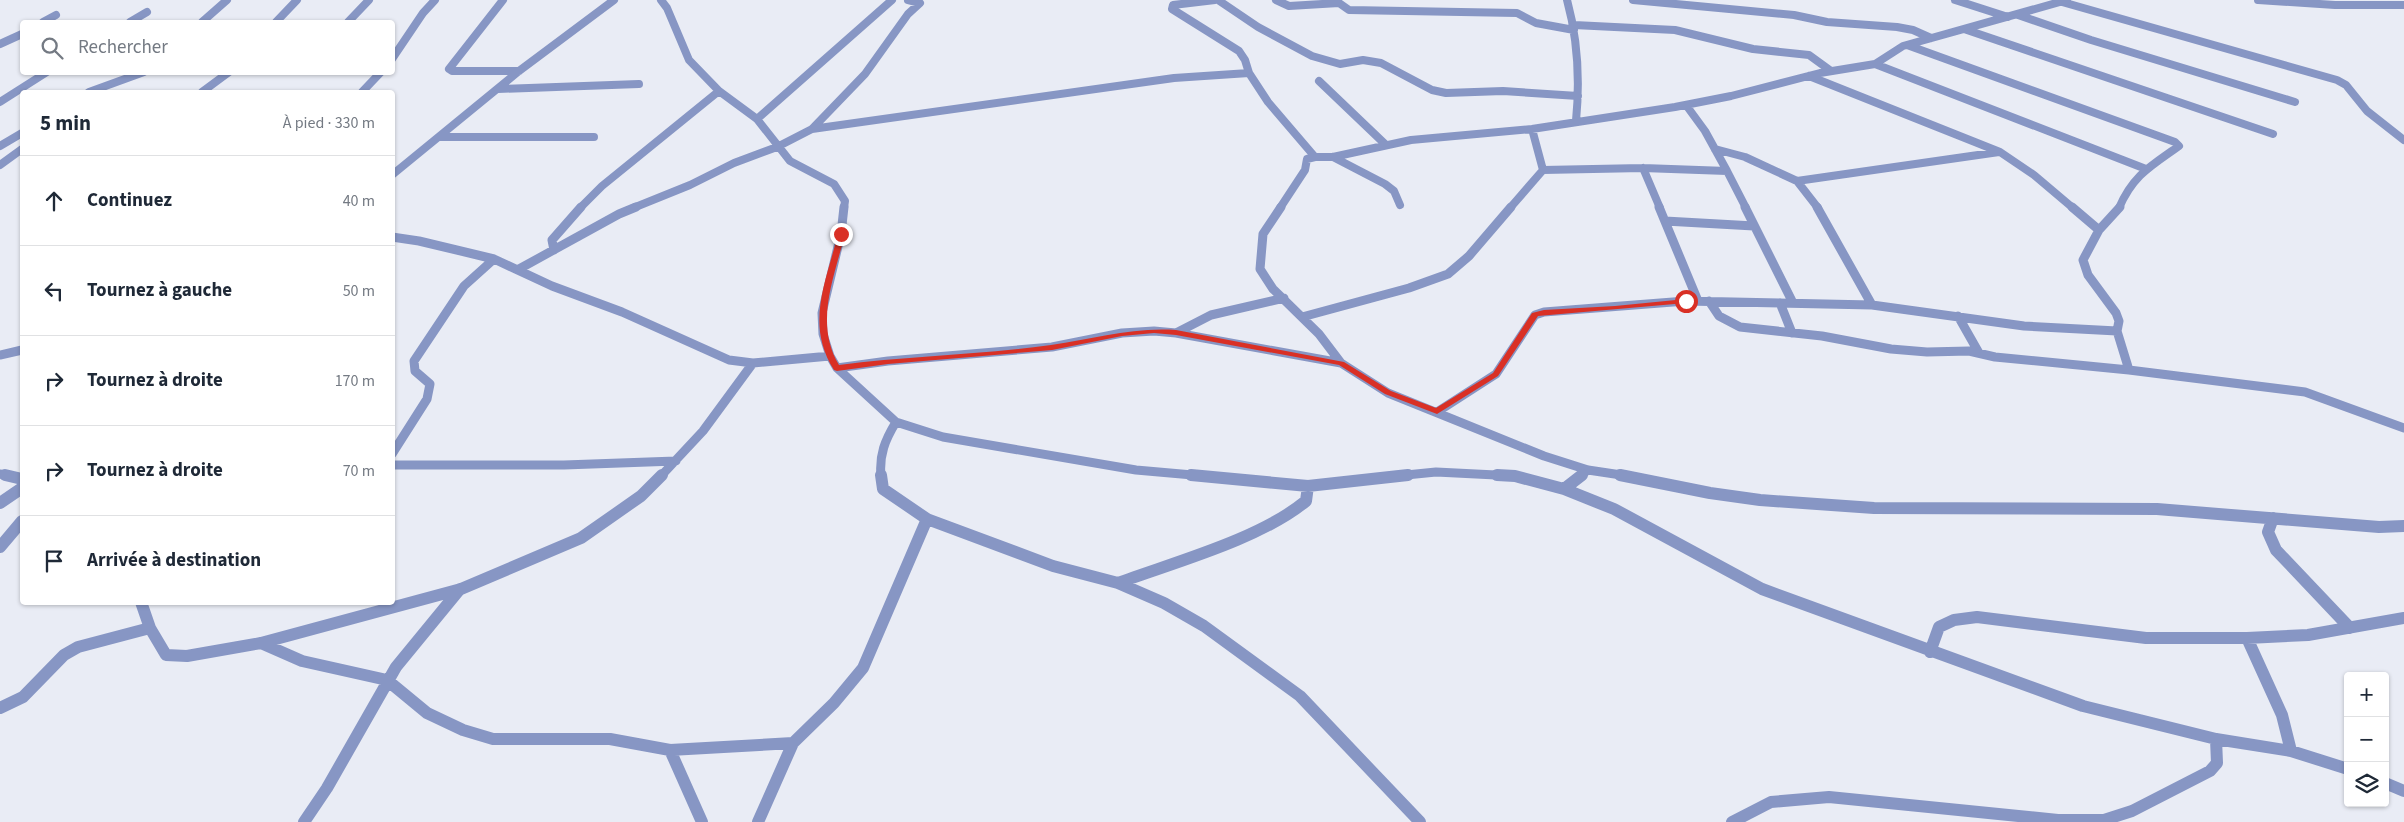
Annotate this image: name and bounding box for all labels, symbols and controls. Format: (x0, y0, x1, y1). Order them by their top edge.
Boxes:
search box (20, 20, 395, 75)
icon: search (38, 34, 66, 62)
text: Rechercher (78, 34, 168, 61)
text: 5 min (40, 108, 91, 138)
text: À pied · 330 m (283, 112, 375, 134)
icon: ahead (40, 187, 68, 215)
text: Continuez (87, 187, 172, 214)
text: 40 m (343, 190, 375, 212)
route end (830, 223, 853, 246)
icon: left (40, 277, 68, 305)
text: Tournez à gauche (87, 277, 232, 304)
text: 50 m (343, 280, 375, 302)
route start (1675, 290, 1698, 313)
icon: right (40, 367, 68, 395)
text: Tournez à droite (87, 367, 223, 394)
text: 170 m (335, 370, 375, 392)
icon: right (40, 457, 68, 485)
text: Tournez à droite (87, 457, 223, 484)
text: 70 m (343, 460, 375, 482)
icon: arrive (40, 547, 68, 575)
text: Arrivée à destination (87, 547, 261, 574)
map controls (2344, 672, 2389, 807)
button: + (2344, 672, 2389, 717)
button: − (2344, 717, 2389, 762)
button: layers (2344, 762, 2389, 807)

